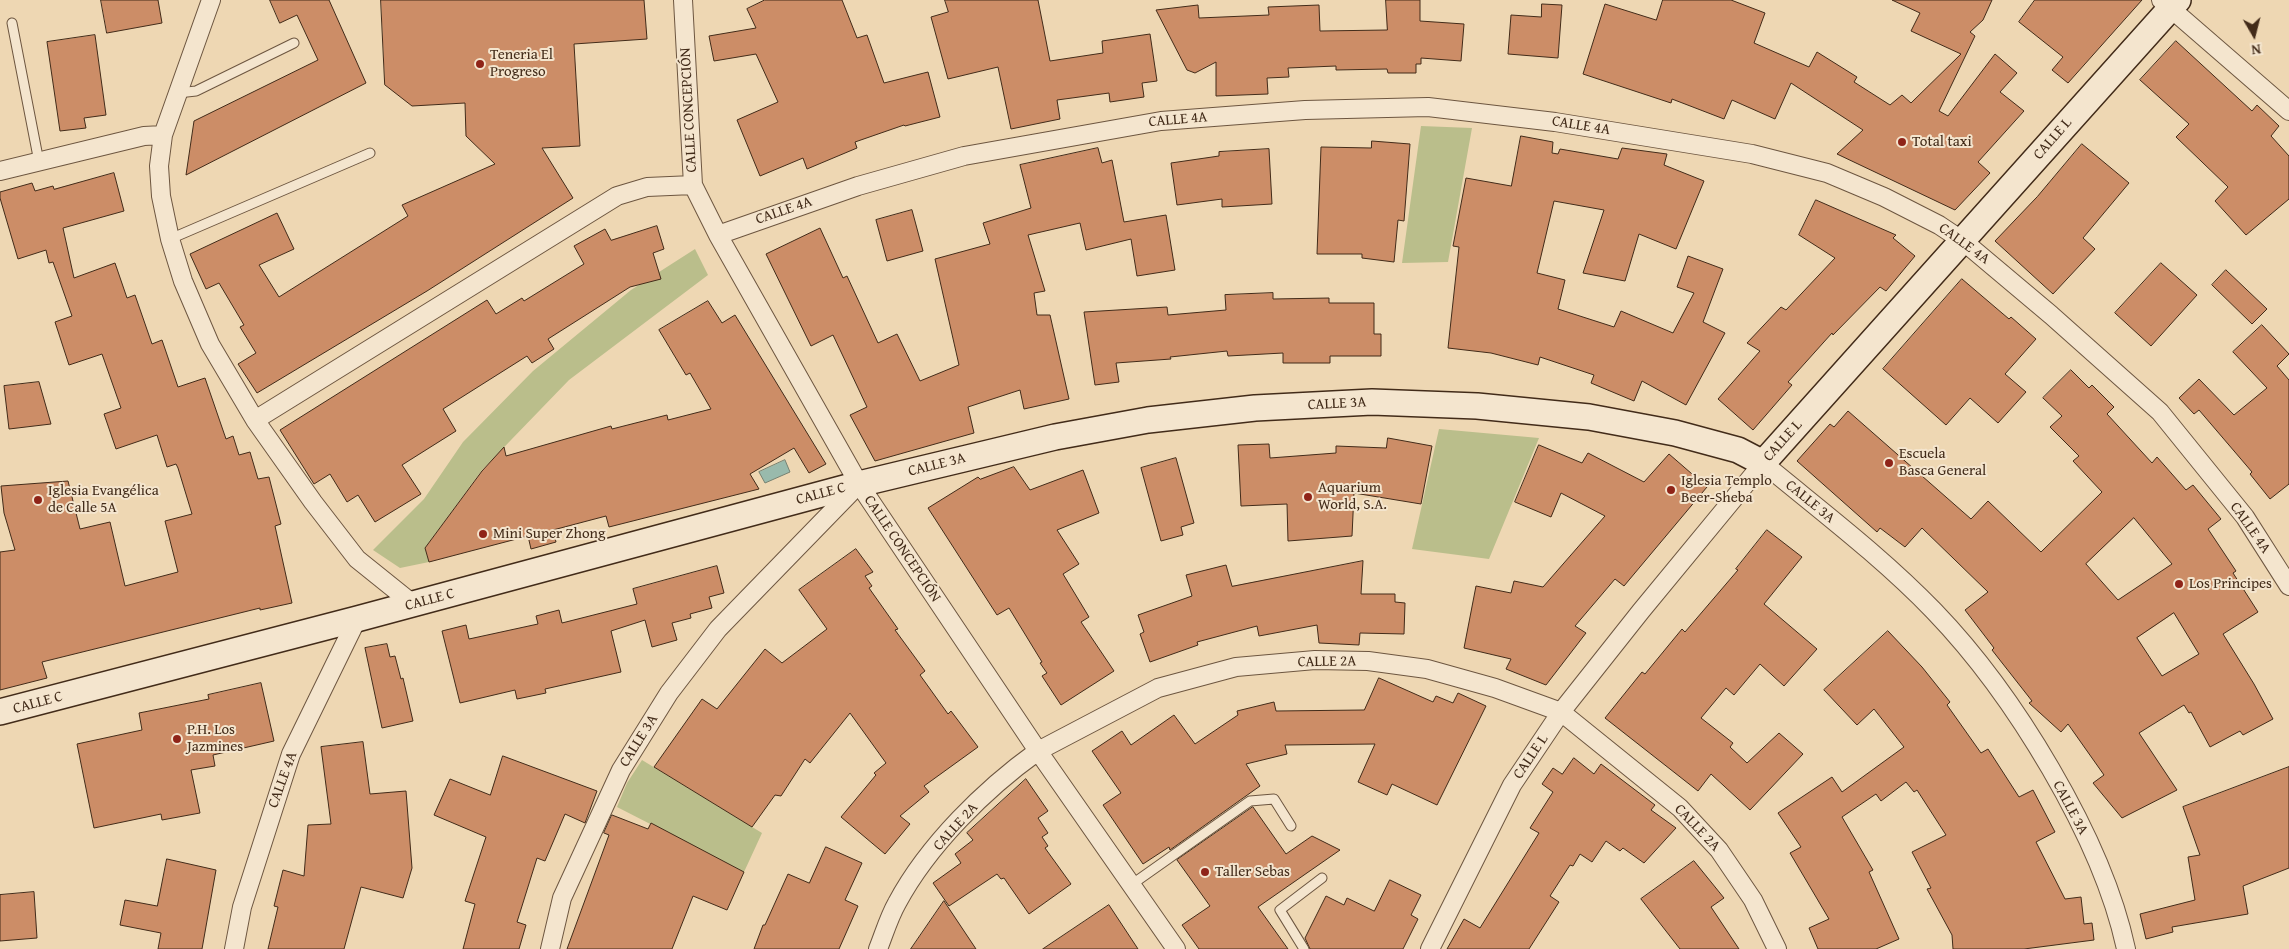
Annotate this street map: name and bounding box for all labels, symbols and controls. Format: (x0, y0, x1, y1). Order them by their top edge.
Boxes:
north arrow (2229, 10, 2279, 60)
text: N (2250, 39, 2262, 60)
place label: Teneria El Progreso (490, 46, 553, 81)
street label: CALLE CONCEPCIÓN (677, 47, 701, 173)
marker: Teneria El Progreso (474, 58, 486, 70)
street label: CALLE 4A (1148, 108, 1208, 132)
street label: CALLE 4A (1551, 113, 1611, 139)
street label: CALLE L (2030, 114, 2076, 164)
place label: Total taxi (1912, 133, 1972, 151)
marker: Total taxi (1896, 136, 1908, 148)
street label: CALLE 4A (753, 193, 815, 229)
street label: CALLE 4A (1935, 219, 1993, 269)
street label: CALLE 3A (1307, 393, 1367, 415)
street label: CALLE L (1760, 417, 1806, 465)
place label: Escuela Basca General (1899, 445, 1986, 480)
street label: CALLE 3A (906, 449, 968, 481)
marker: Escuela Basca General (1883, 457, 1895, 469)
place label: Iglesia Templo Beer-Sheba (1681, 472, 1772, 507)
street label: CALLE 3A (1782, 477, 1838, 527)
street label: CALLE C (794, 479, 848, 509)
place label: Aquarium World, S.A. (1318, 479, 1387, 514)
place label: Iglesia Evangélica de Calle 5A (48, 482, 159, 517)
marker: Iglesia Templo Beer-Sheba (1665, 484, 1677, 496)
marker: Aquarium World, S.A. (1302, 491, 1314, 503)
street label: CALLE CONCEPCIÓN (860, 492, 944, 606)
marker: Iglesia Evangélica de Calle 5A (32, 494, 44, 506)
street label: CALLE 4A (2226, 499, 2274, 557)
place label: Mini Super Zhong (493, 525, 605, 543)
marker: Mini Super Zhong (477, 528, 489, 540)
place label: Los Principes (2189, 575, 2272, 593)
marker: Los Principes (2173, 578, 2185, 590)
street label: CALLE C (403, 585, 457, 615)
street label: CALLE 2A (1298, 652, 1356, 672)
street label: CALLE C (11, 688, 65, 718)
street label: CALLE 3A (616, 711, 662, 771)
place label: P.H. Los Jazmines (187, 721, 243, 756)
street label: CALLE L (1510, 731, 1552, 783)
marker: P.H. Los Jazmines (171, 733, 183, 745)
street label: CALLE 4A (265, 749, 301, 811)
street label: CALLE 3A (2048, 778, 2092, 838)
street label: CALLE 2A (930, 799, 982, 855)
street label: CALLE 2A (1670, 801, 1724, 855)
place label: Taller Sebas (1215, 863, 1290, 881)
marker: Taller Sebas (1199, 866, 1211, 878)

